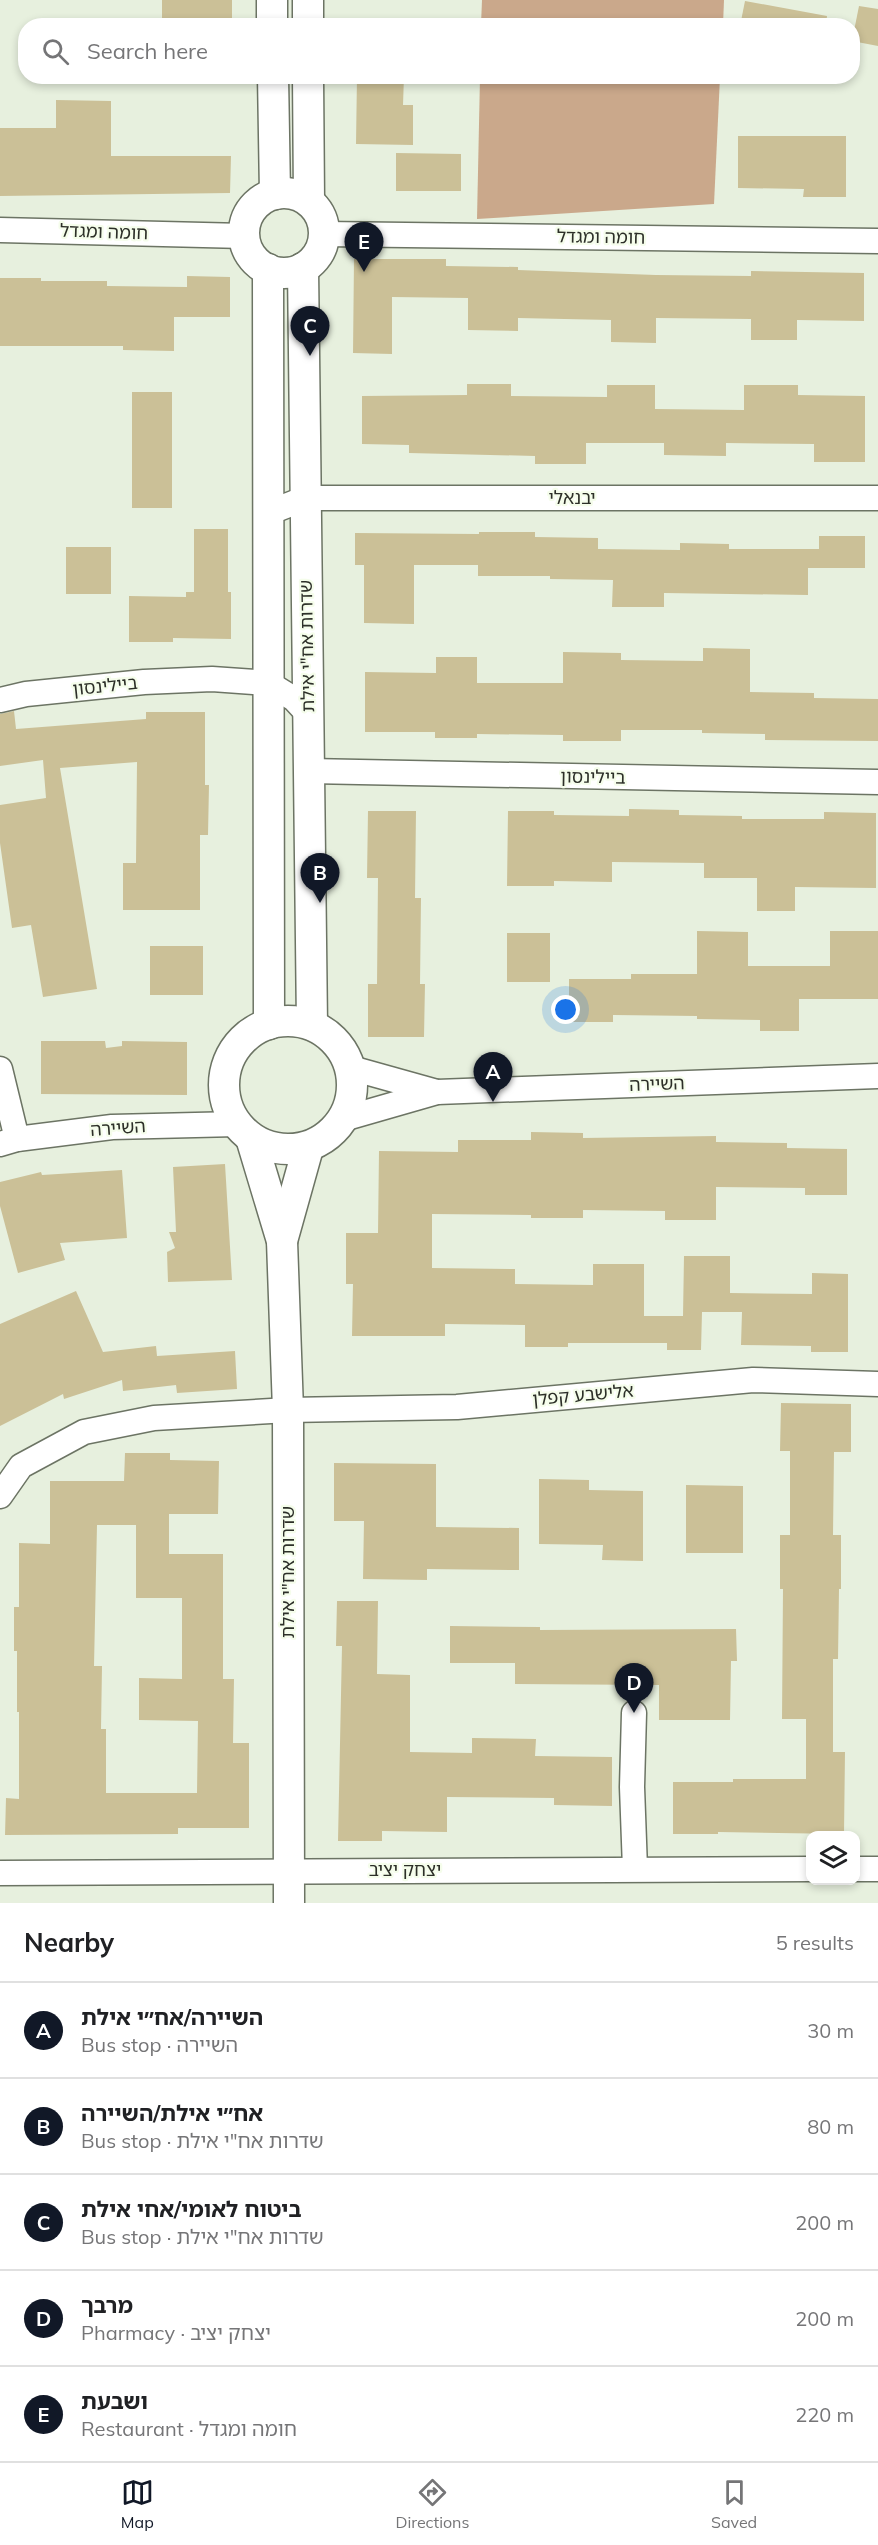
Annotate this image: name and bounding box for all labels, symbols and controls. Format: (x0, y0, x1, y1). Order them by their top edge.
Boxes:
search box (18, 18, 860, 84)
icon: search (39, 35, 72, 68)
text: Search here (87, 37, 208, 65)
street label: חומה ומגדל (59, 218, 149, 245)
pin: E (344, 222, 384, 272)
street label: חומה ומגדל (557, 224, 645, 249)
pin: C (290, 306, 330, 356)
street label: יבנאלי (548, 486, 596, 509)
street label: שדרות אח"י אילת (294, 580, 319, 712)
street label: ביילינסון (71, 671, 139, 700)
street label: ביילינסון (560, 764, 626, 789)
pin: B (300, 854, 340, 903)
your location (551, 995, 580, 1024)
pin: A (474, 1052, 512, 1102)
street label: השיירה (629, 1071, 685, 1096)
street label: השיירה (90, 1114, 146, 1141)
street label: אלישבע קפלן (531, 1379, 635, 1410)
street label: שדרות אח"י אילת (276, 1506, 299, 1638)
pin: D (614, 1664, 654, 1713)
map controls (806, 1831, 860, 1885)
button: layers (806, 1831, 860, 1885)
street label: יצחק יציב (369, 1858, 441, 1881)
text: Nearby (24, 1926, 114, 1959)
text: 5 results (776, 1930, 854, 1955)
text: השיירה/אח״י אילת (81, 2003, 263, 2031)
text: A (36, 2018, 51, 2043)
text: 30 m (807, 2018, 854, 2043)
text: Bus stop · השיירה (81, 2032, 238, 2057)
text: אח״י אילת/השיירה (81, 2099, 263, 2127)
text: B (37, 2114, 50, 2139)
text: 80 m (807, 2114, 854, 2139)
text: Bus stop · שדרות אח"י אילת (81, 2128, 324, 2153)
text: ביטוח לאומי/אחי אילת (81, 2195, 302, 2223)
text: C (37, 2210, 50, 2235)
text: 200 m (795, 2210, 854, 2235)
text: Bus stop · שדרות אח"י אילת (81, 2224, 324, 2249)
text: מרבך (81, 2291, 133, 2319)
text: D (36, 2306, 51, 2331)
text: 200 m (795, 2306, 854, 2331)
text: Pharmacy · יצחק יציב (81, 2320, 271, 2345)
text: ושבעת (81, 2387, 148, 2415)
text: E (38, 2402, 49, 2427)
text: 220 m (795, 2402, 854, 2427)
text: Restaurant · חומה ומגדל (81, 2416, 297, 2441)
tab: Map (121, 2476, 154, 2532)
tab: Directions (395, 2476, 469, 2532)
tab: Saved (711, 2476, 757, 2532)

